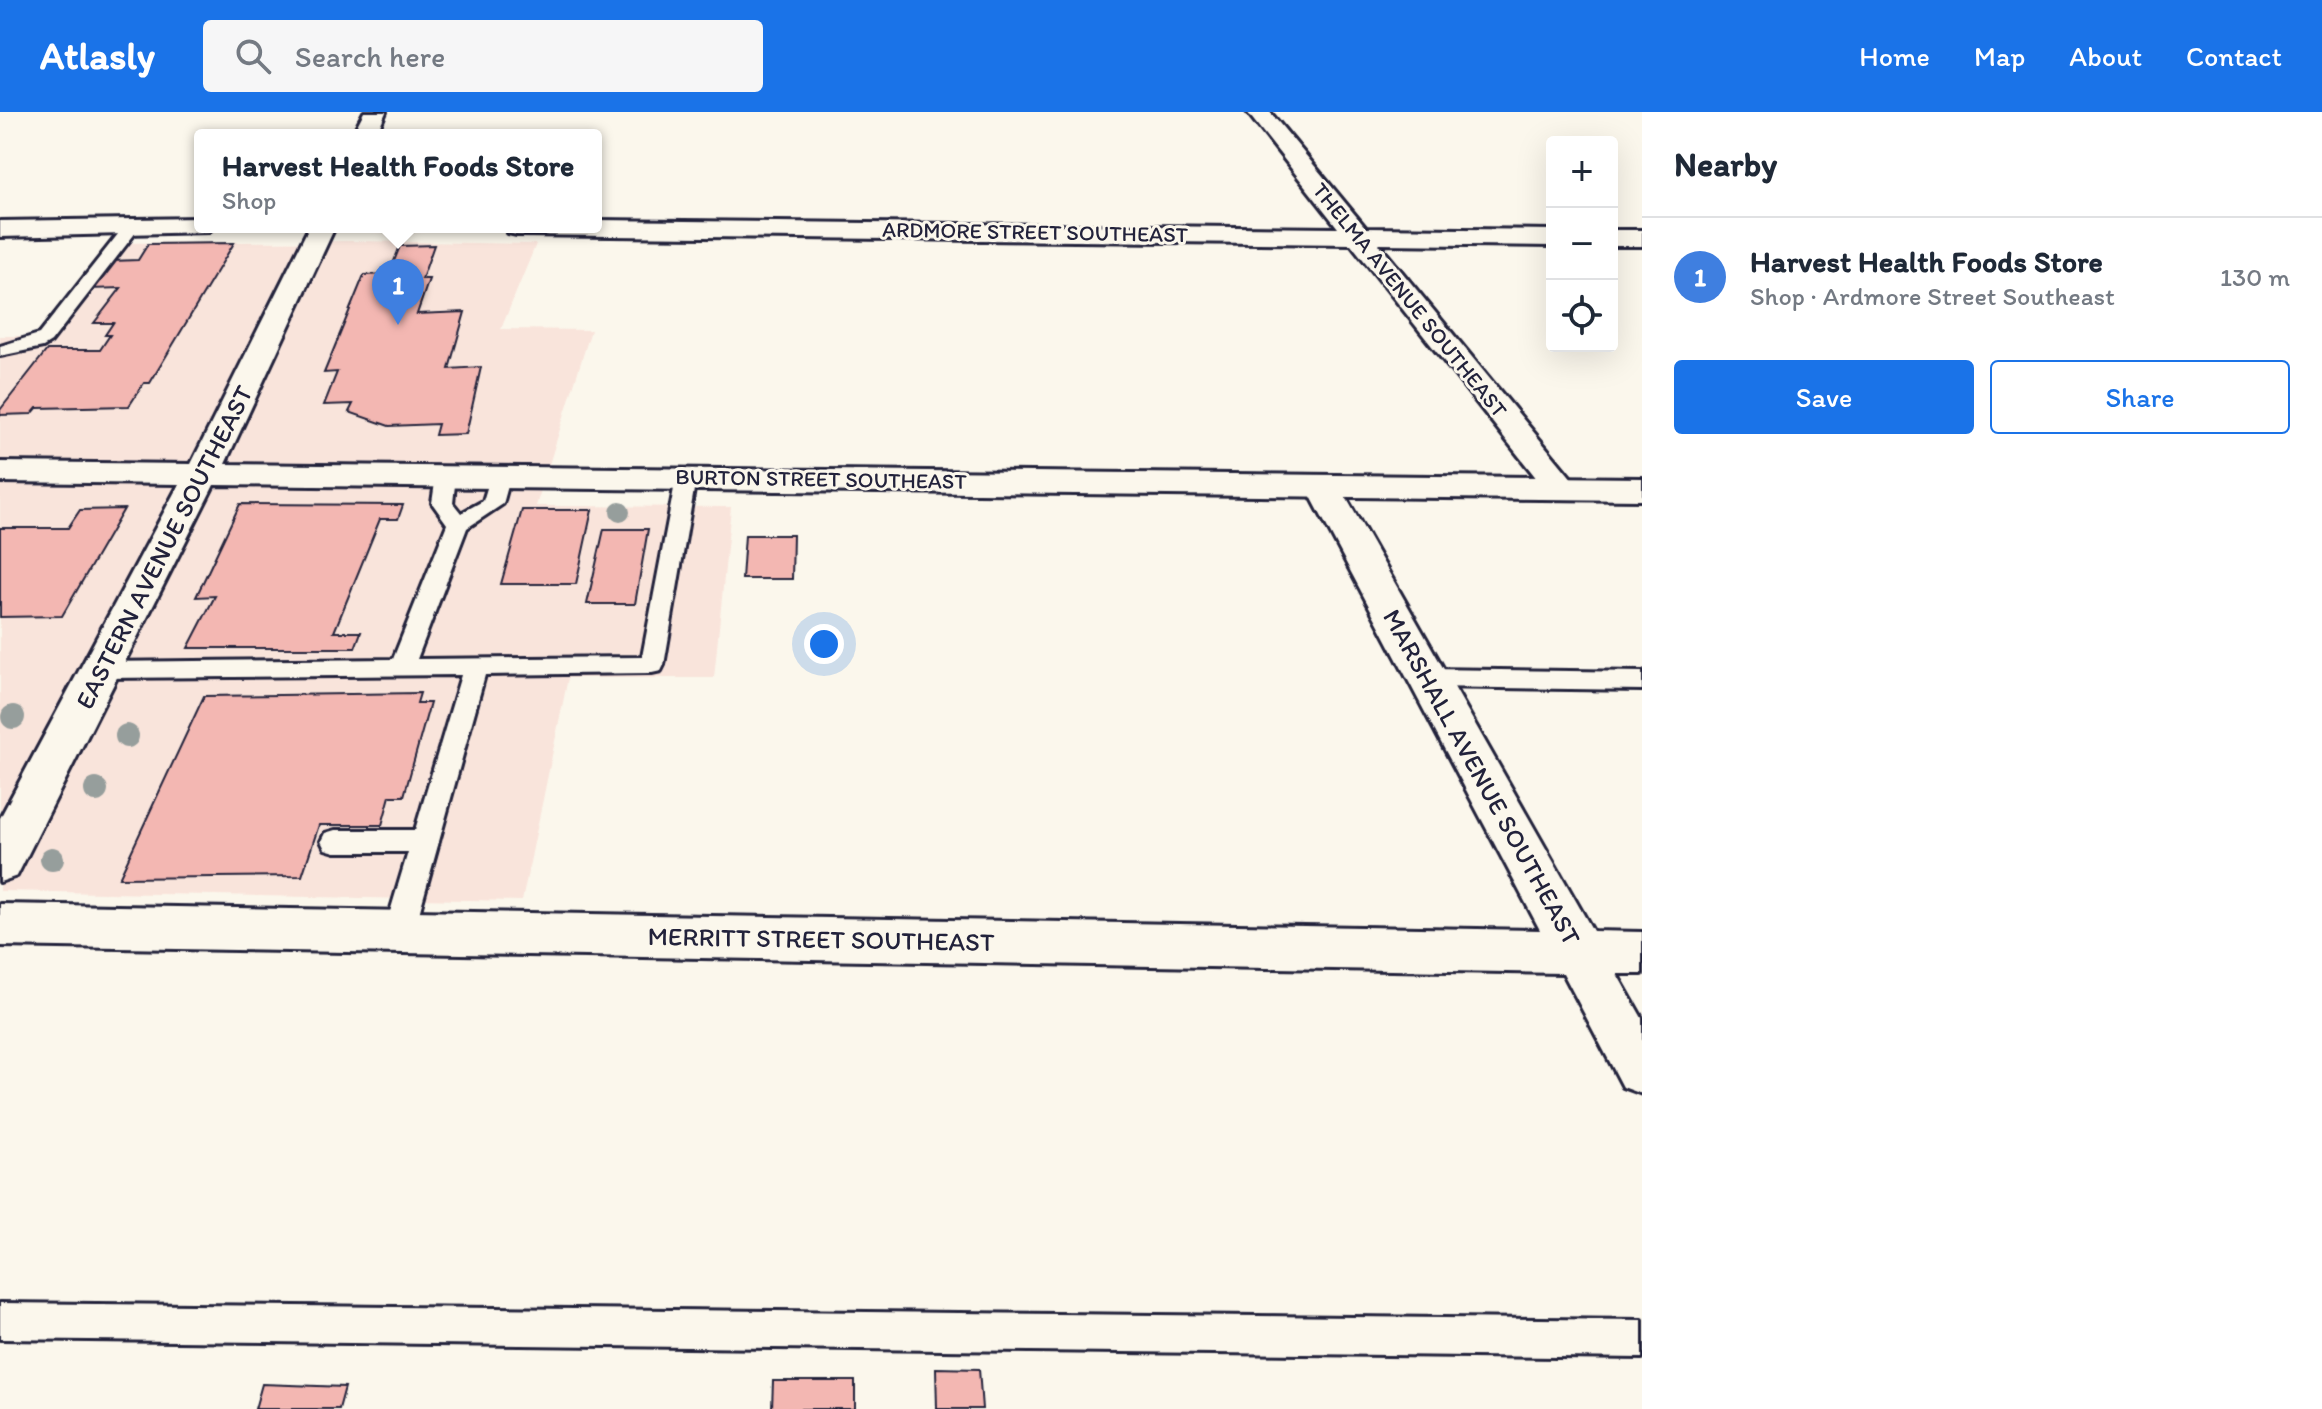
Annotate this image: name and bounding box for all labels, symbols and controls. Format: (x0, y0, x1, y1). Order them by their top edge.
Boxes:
search box (203, 20, 763, 92)
text: Atlasly (40, 33, 155, 79)
icon: search (231, 34, 275, 78)
text: Search here (295, 38, 445, 75)
text: Home (1859, 39, 1930, 73)
text: Map (1974, 39, 2025, 73)
text: About (2069, 39, 2142, 73)
text: Contact (2186, 39, 2282, 73)
popup (194, 129, 602, 233)
map controls (1546, 136, 1618, 352)
button: + (1546, 136, 1618, 208)
text: Nearby (1674, 144, 1777, 185)
text: Harvest Health Foods Store (222, 147, 574, 184)
street label: THELMA AVENUE SOUTHEAST (1307, 177, 1514, 423)
text: Shop (222, 184, 276, 216)
button: − (1546, 208, 1618, 280)
street label: ARDMORE STREET SOUTHEAST (882, 216, 1189, 248)
text: Harvest Health Foods Store (1750, 243, 2103, 280)
pin: 1 (372, 259, 424, 325)
text: 1 (1694, 261, 1706, 293)
text: 130 m (2220, 261, 2290, 293)
button: locate (1546, 280, 1618, 352)
text: Shop · Ardmore Street Southeast (1750, 280, 2115, 312)
button: Save (1674, 360, 1974, 434)
button: Share (1990, 360, 2290, 434)
street label: EASTERN AVENUE SOUTHEAST (68, 379, 260, 714)
street label: BURTON STREET SOUTHEAST (675, 463, 968, 495)
street label: MARSHALL AVENUE SOUTHEAST (1376, 603, 1588, 951)
your location (804, 624, 844, 664)
street label: MERRITT STREET SOUTHEAST (647, 920, 995, 958)

